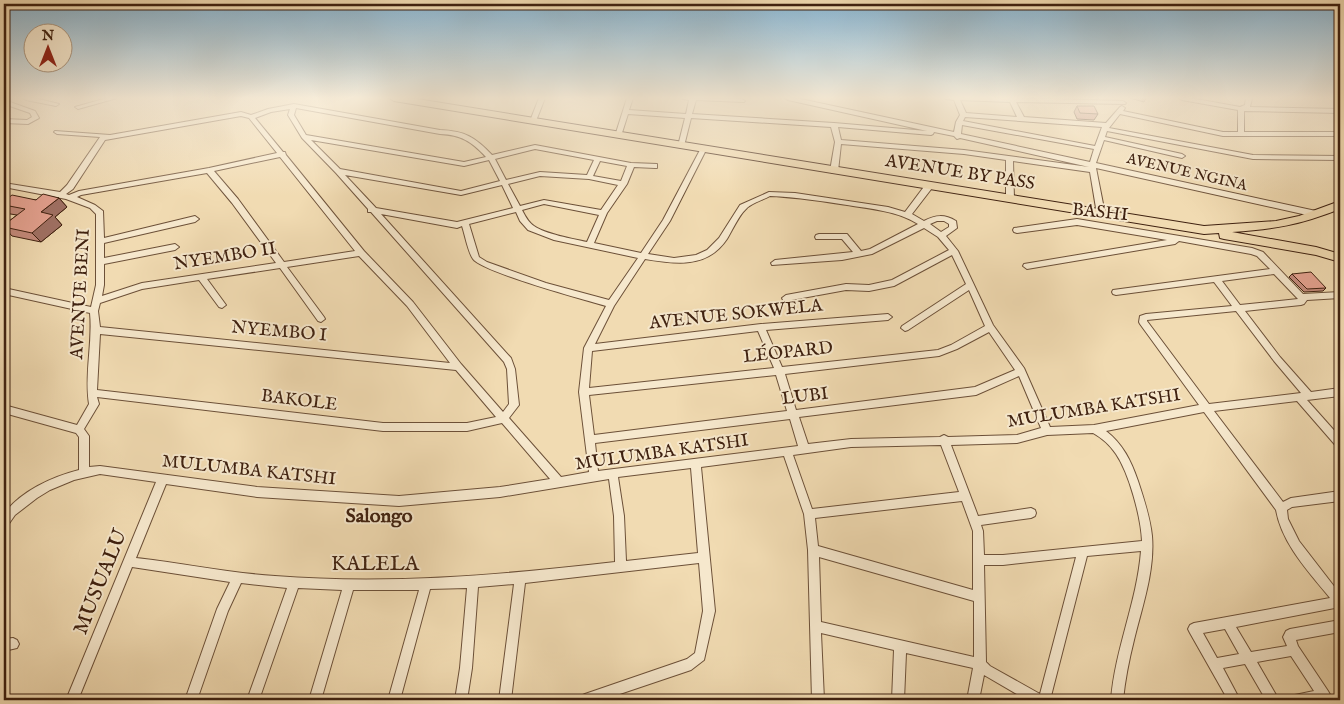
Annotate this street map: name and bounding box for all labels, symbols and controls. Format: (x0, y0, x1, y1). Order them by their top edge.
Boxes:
north arrow (22, 22, 72, 72)
text: N (41, 27, 54, 45)
street label: AVENUE NGINA (1124, 149, 1250, 195)
street label: AVENUE BY PASS (883, 150, 1036, 196)
street label: BASHI (1071, 199, 1130, 227)
street label: AVENUE BENI (66, 228, 96, 361)
street label: NYEMBO II (172, 237, 278, 276)
street label: AVENUE SOKWELA (647, 294, 825, 336)
street label: NYEMBO I (230, 316, 328, 348)
street label: LÉOPARD (742, 335, 834, 369)
street label: LUBI (780, 383, 830, 411)
street label: MULUMBA KATSHI (1006, 384, 1182, 434)
street label: BAKOLE (260, 385, 338, 417)
street label: MULUMBA KATSHI (574, 429, 750, 477)
street label: MULUMBA KATSHI (161, 450, 337, 492)
district label: Salongo (345, 504, 413, 529)
street label: MUSUALU (68, 525, 134, 639)
street label: KALELA (331, 551, 420, 578)

